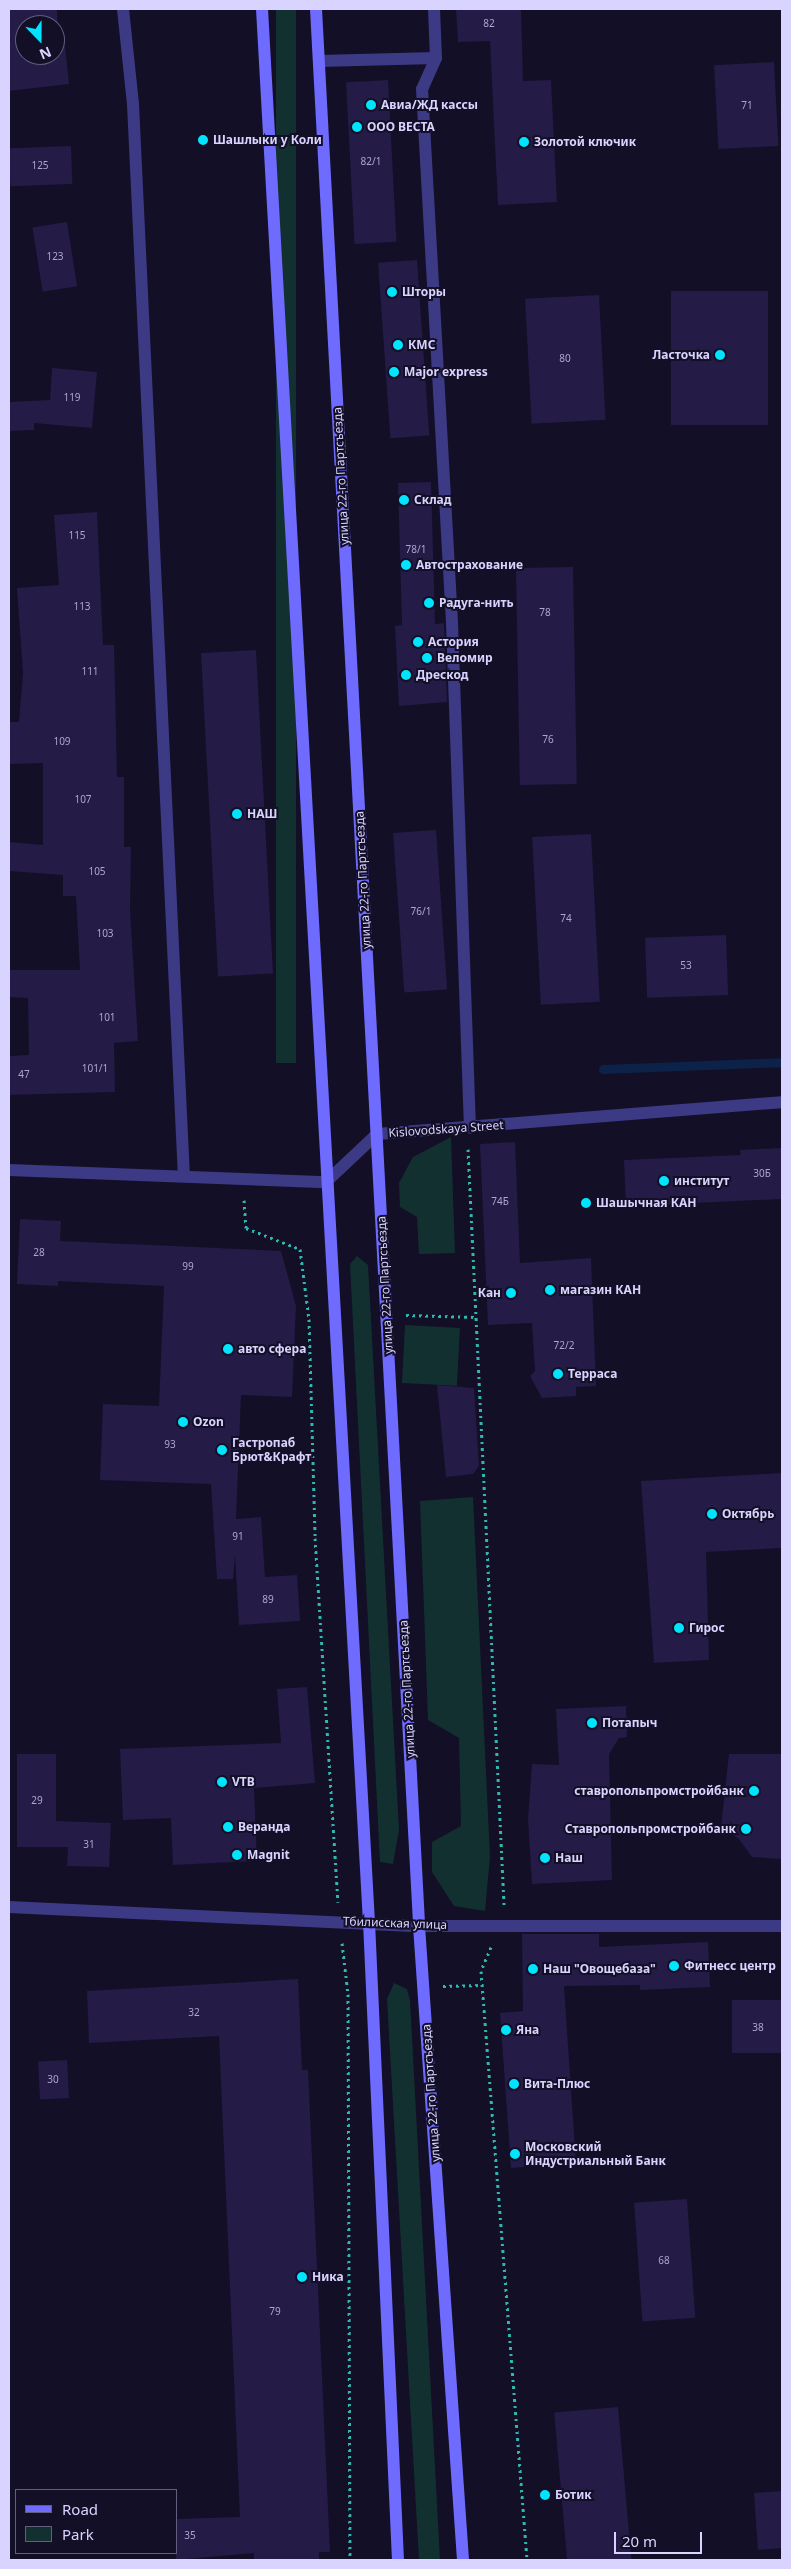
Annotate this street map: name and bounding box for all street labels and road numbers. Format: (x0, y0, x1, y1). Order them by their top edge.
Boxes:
street label: улица 22-го Партсъезда (330, 407, 352, 545)
street label: улица 22-го Партсъезда (352, 811, 374, 949)
street label: Kislovodskaya Street (388, 1118, 504, 1140)
street label: улица 22-го Партсъезда (374, 1216, 396, 1354)
street label: улица 22-го Партсъезда (396, 1620, 418, 1758)
street label: Тбилисская улица (343, 1914, 447, 1932)
street label: улица 22-го Партсъезда (419, 2024, 443, 2162)

